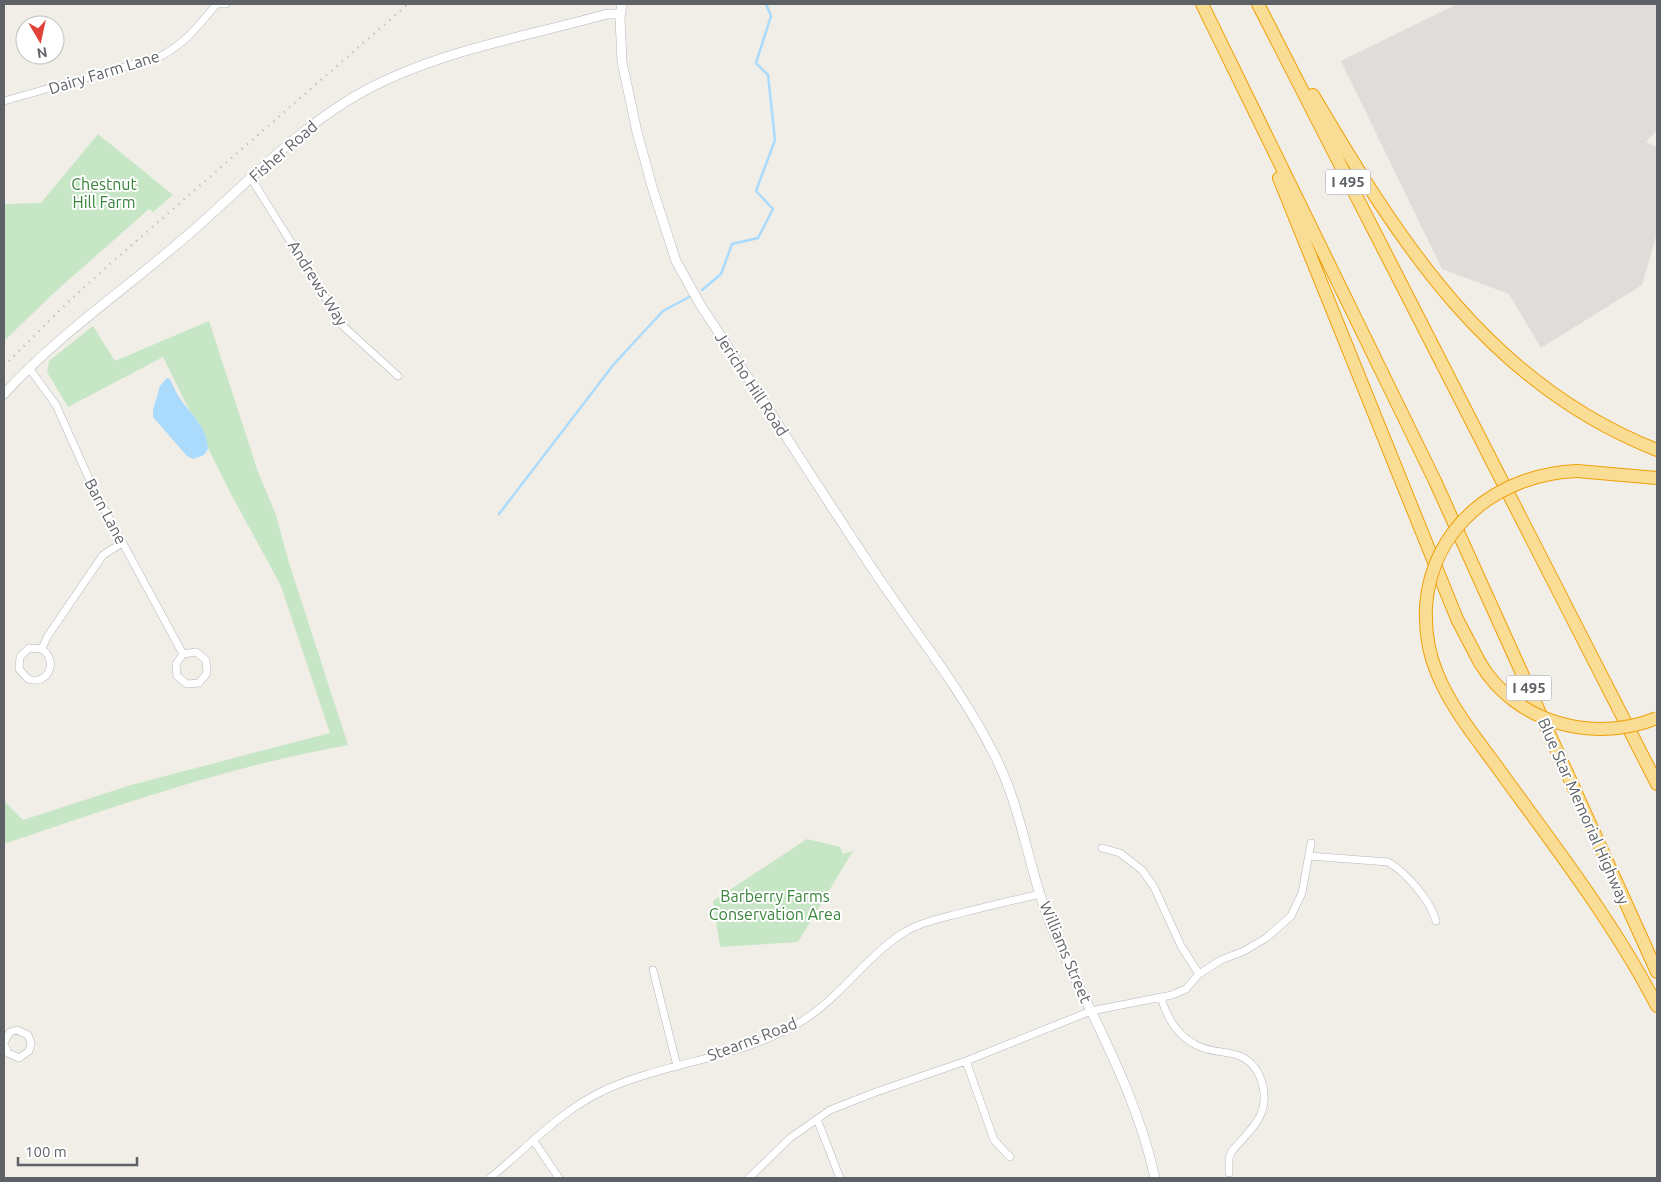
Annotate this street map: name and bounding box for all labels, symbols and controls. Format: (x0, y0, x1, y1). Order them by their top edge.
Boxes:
north arrow (15, 15, 65, 65)
text: N (36, 44, 48, 62)
street label: Dairy Farm Lane (46, 47, 162, 97)
street label: Fisher Road (245, 117, 321, 185)
road number: I 495 (1326, 170, 1370, 194)
park label: Chestnut Hill Farm (71, 175, 137, 211)
street label: Andrews Way (285, 237, 352, 329)
street label: Jericho Hill Road (712, 329, 792, 439)
street label: Barn Lane (81, 475, 131, 547)
road number: I 495 (1506, 676, 1552, 700)
street label: Blue Star Memorial Highway (1535, 715, 1633, 907)
park label: Barberry Farms Conservation Area (709, 887, 841, 923)
street label: Williams Street (1036, 899, 1096, 1006)
street label: Stearns Road (705, 1014, 799, 1064)
scale bar (18, 1134, 136, 1166)
text: 100 m (25, 1143, 67, 1160)

